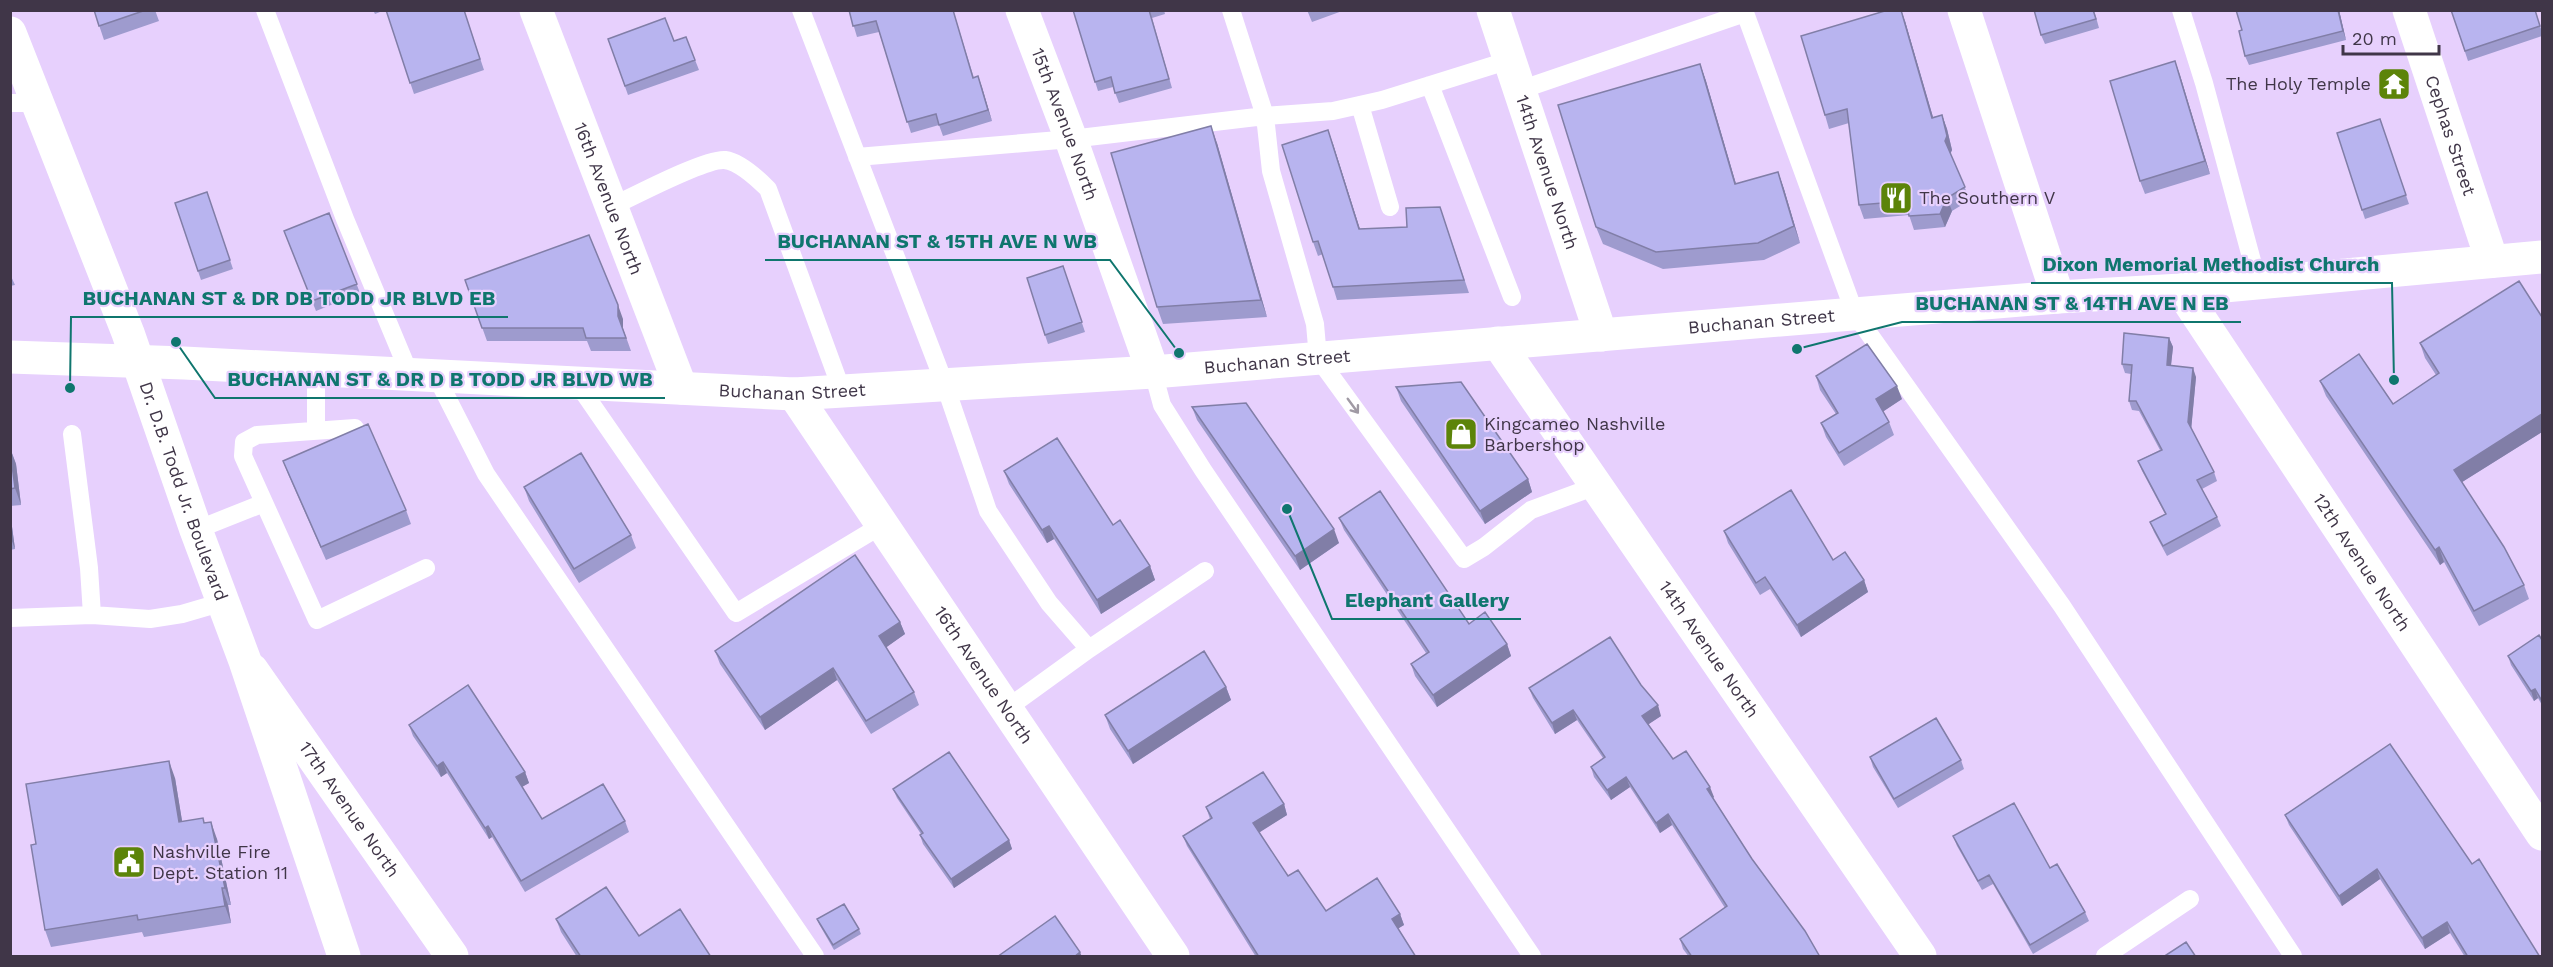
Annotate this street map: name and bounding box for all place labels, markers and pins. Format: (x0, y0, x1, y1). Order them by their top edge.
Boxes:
temple icon: The Holy Temple (2376, 66, 2412, 102)
place label: The Holy Temple (2226, 73, 2371, 94)
restaurant icon: The Southern V (1878, 180, 1914, 216)
place label: The Southern V (1919, 187, 2056, 208)
callout: BUCHANAN ST & 15TH AVE N WB (765, 222, 1110, 260)
callout: Dixon Memorial Methodist Church (2031, 245, 2392, 283)
callout: BUCHANAN ST & DR DB TODD JR BLVD EB (71, 279, 508, 317)
callout: BUCHANAN ST & 14TH AVE N EB (1902, 284, 2241, 322)
callout: BUCHANAN ST & DR D B TODD JR BLVD WB (215, 360, 665, 398)
place label: Kingcameo Nashville Barbershop (1484, 413, 1665, 455)
shop icon: Kingcameo Nashville Barbershop (1443, 416, 1479, 452)
callout: Elephant Gallery (1332, 581, 1521, 619)
place label: Nashville Fire Dept. Station 11 (152, 841, 288, 883)
public building icon: Nashville Fire Dept. Station 11 (111, 844, 147, 880)

